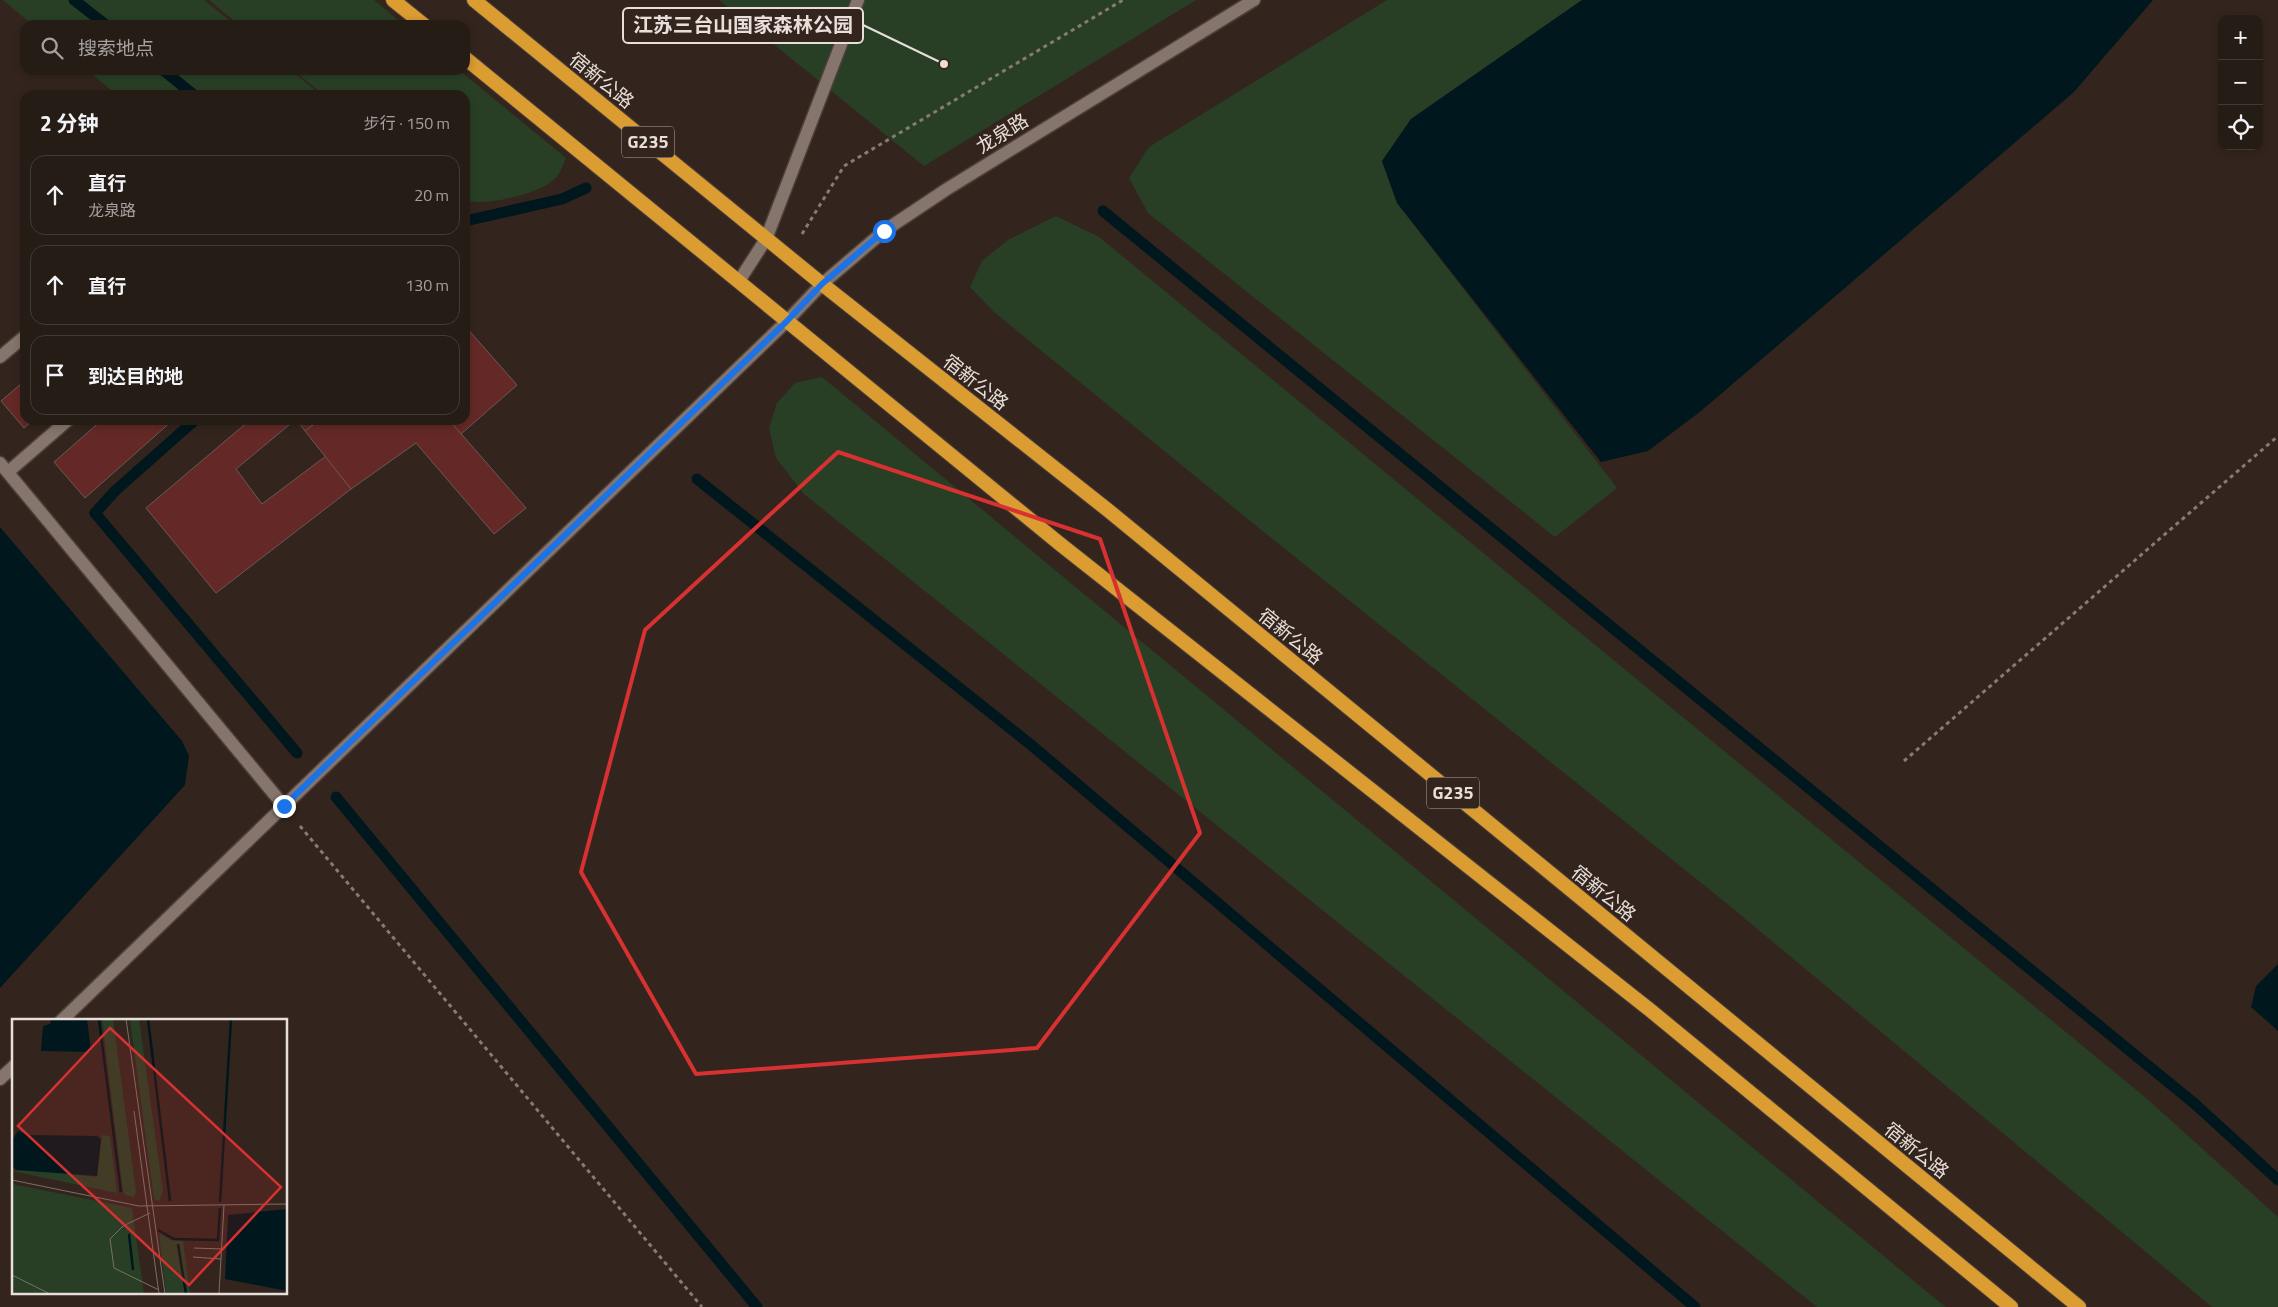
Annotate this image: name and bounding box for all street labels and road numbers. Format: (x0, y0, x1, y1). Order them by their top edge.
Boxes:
street label: 宿新公路 (564, 44, 641, 115)
street label: 龙泉路 (970, 105, 1034, 160)
road number: G235 (622, 126, 674, 158)
street label: 宿新公路 (937, 347, 1015, 416)
street label: 宿新公路 (1253, 600, 1330, 671)
road number: G235 (1427, 778, 1479, 808)
street label: 宿新公路 (1566, 857, 1643, 928)
street label: 宿新公路 (1879, 1114, 1956, 1185)

